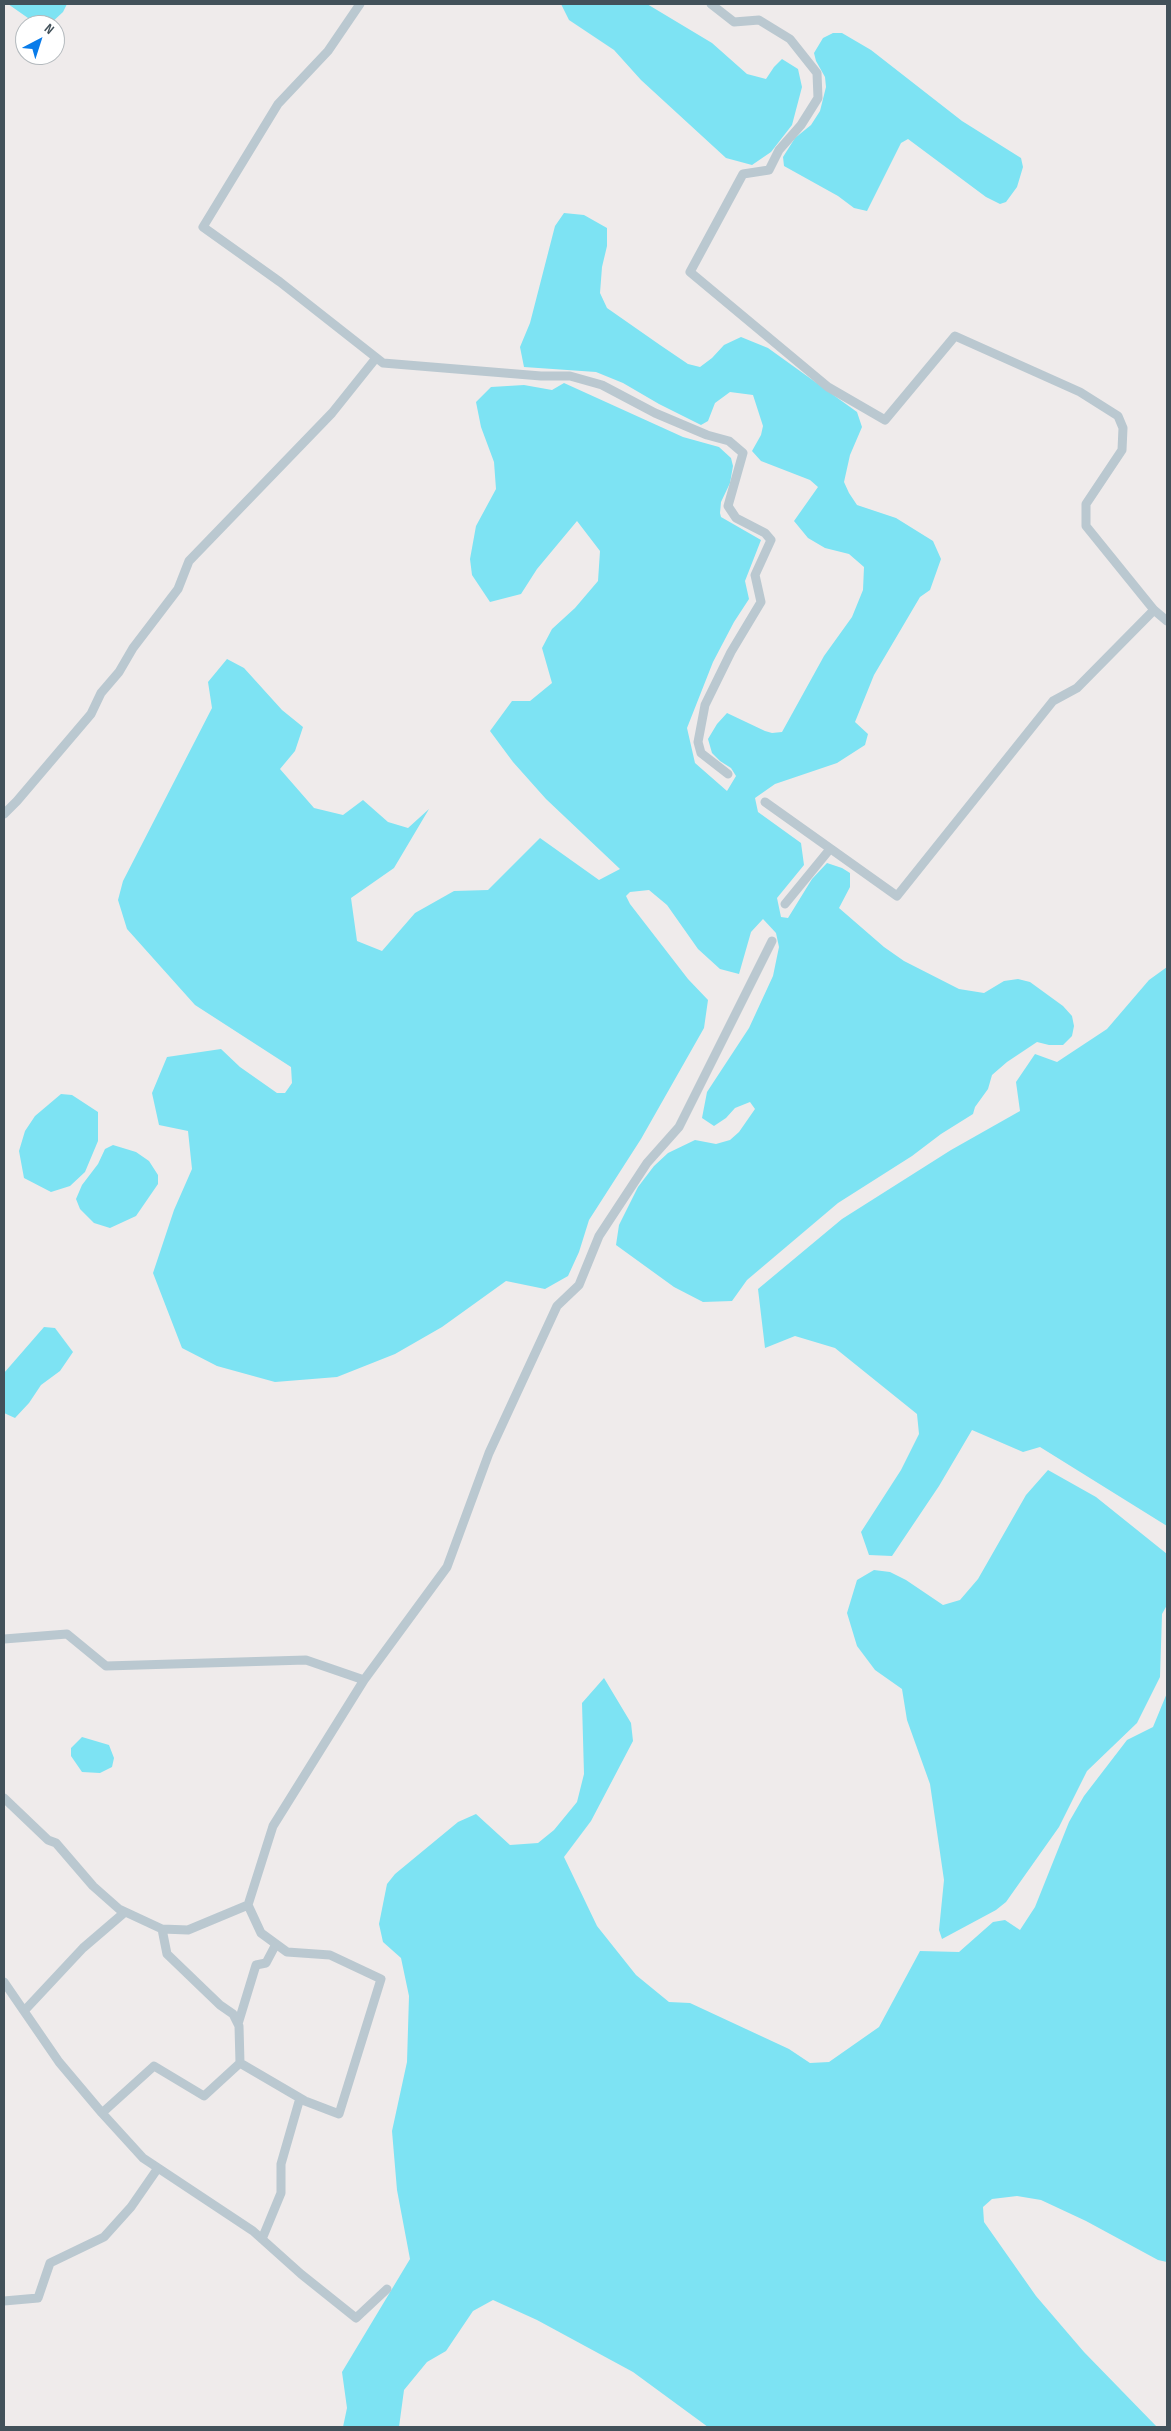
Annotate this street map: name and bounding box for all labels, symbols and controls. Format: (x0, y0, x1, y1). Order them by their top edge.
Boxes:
north arrow (15, 15, 65, 65)
text: N (41, 20, 58, 38)

